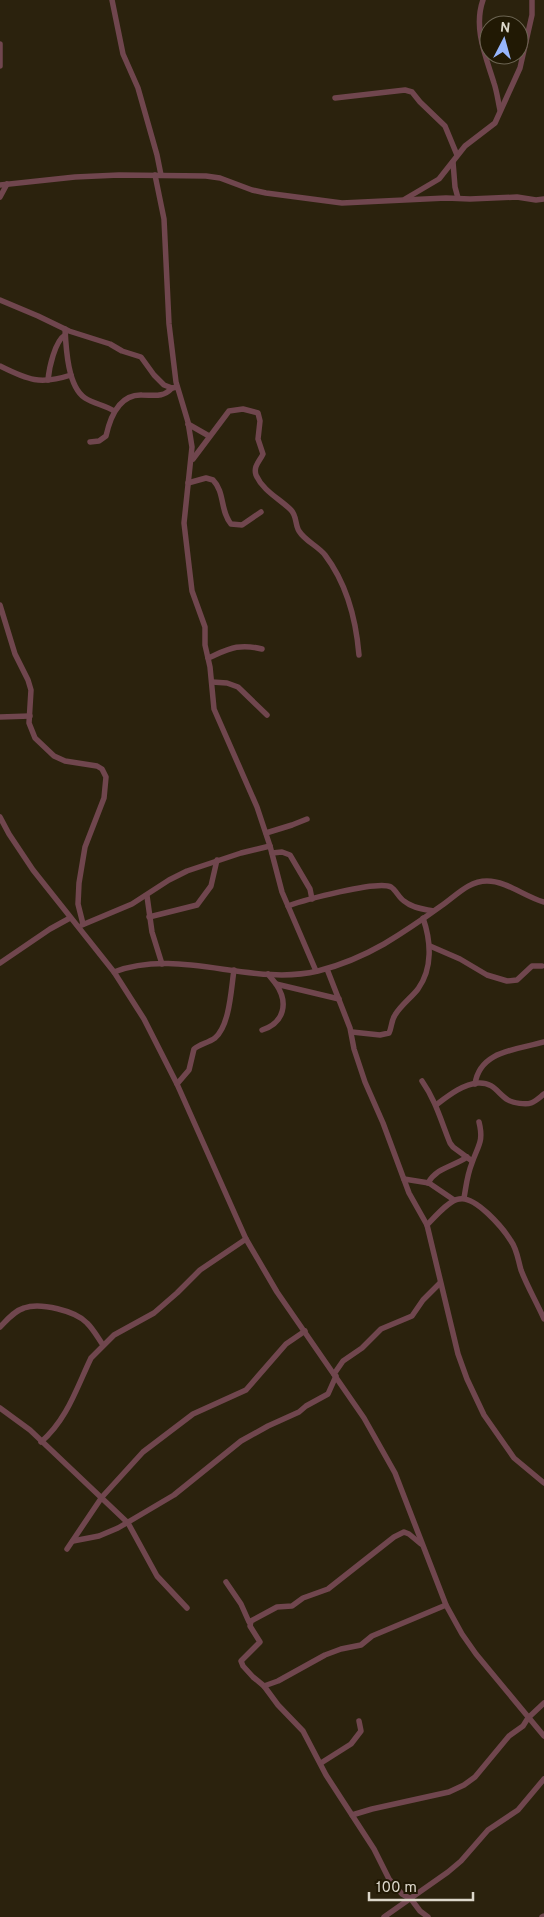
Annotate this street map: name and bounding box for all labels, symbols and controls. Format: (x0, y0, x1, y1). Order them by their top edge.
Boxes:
north arrow (479, 15, 529, 65)
text: N (499, 20, 511, 38)
scale bar (369, 1870, 473, 1902)
text: 100 m (376, 1879, 417, 1898)

